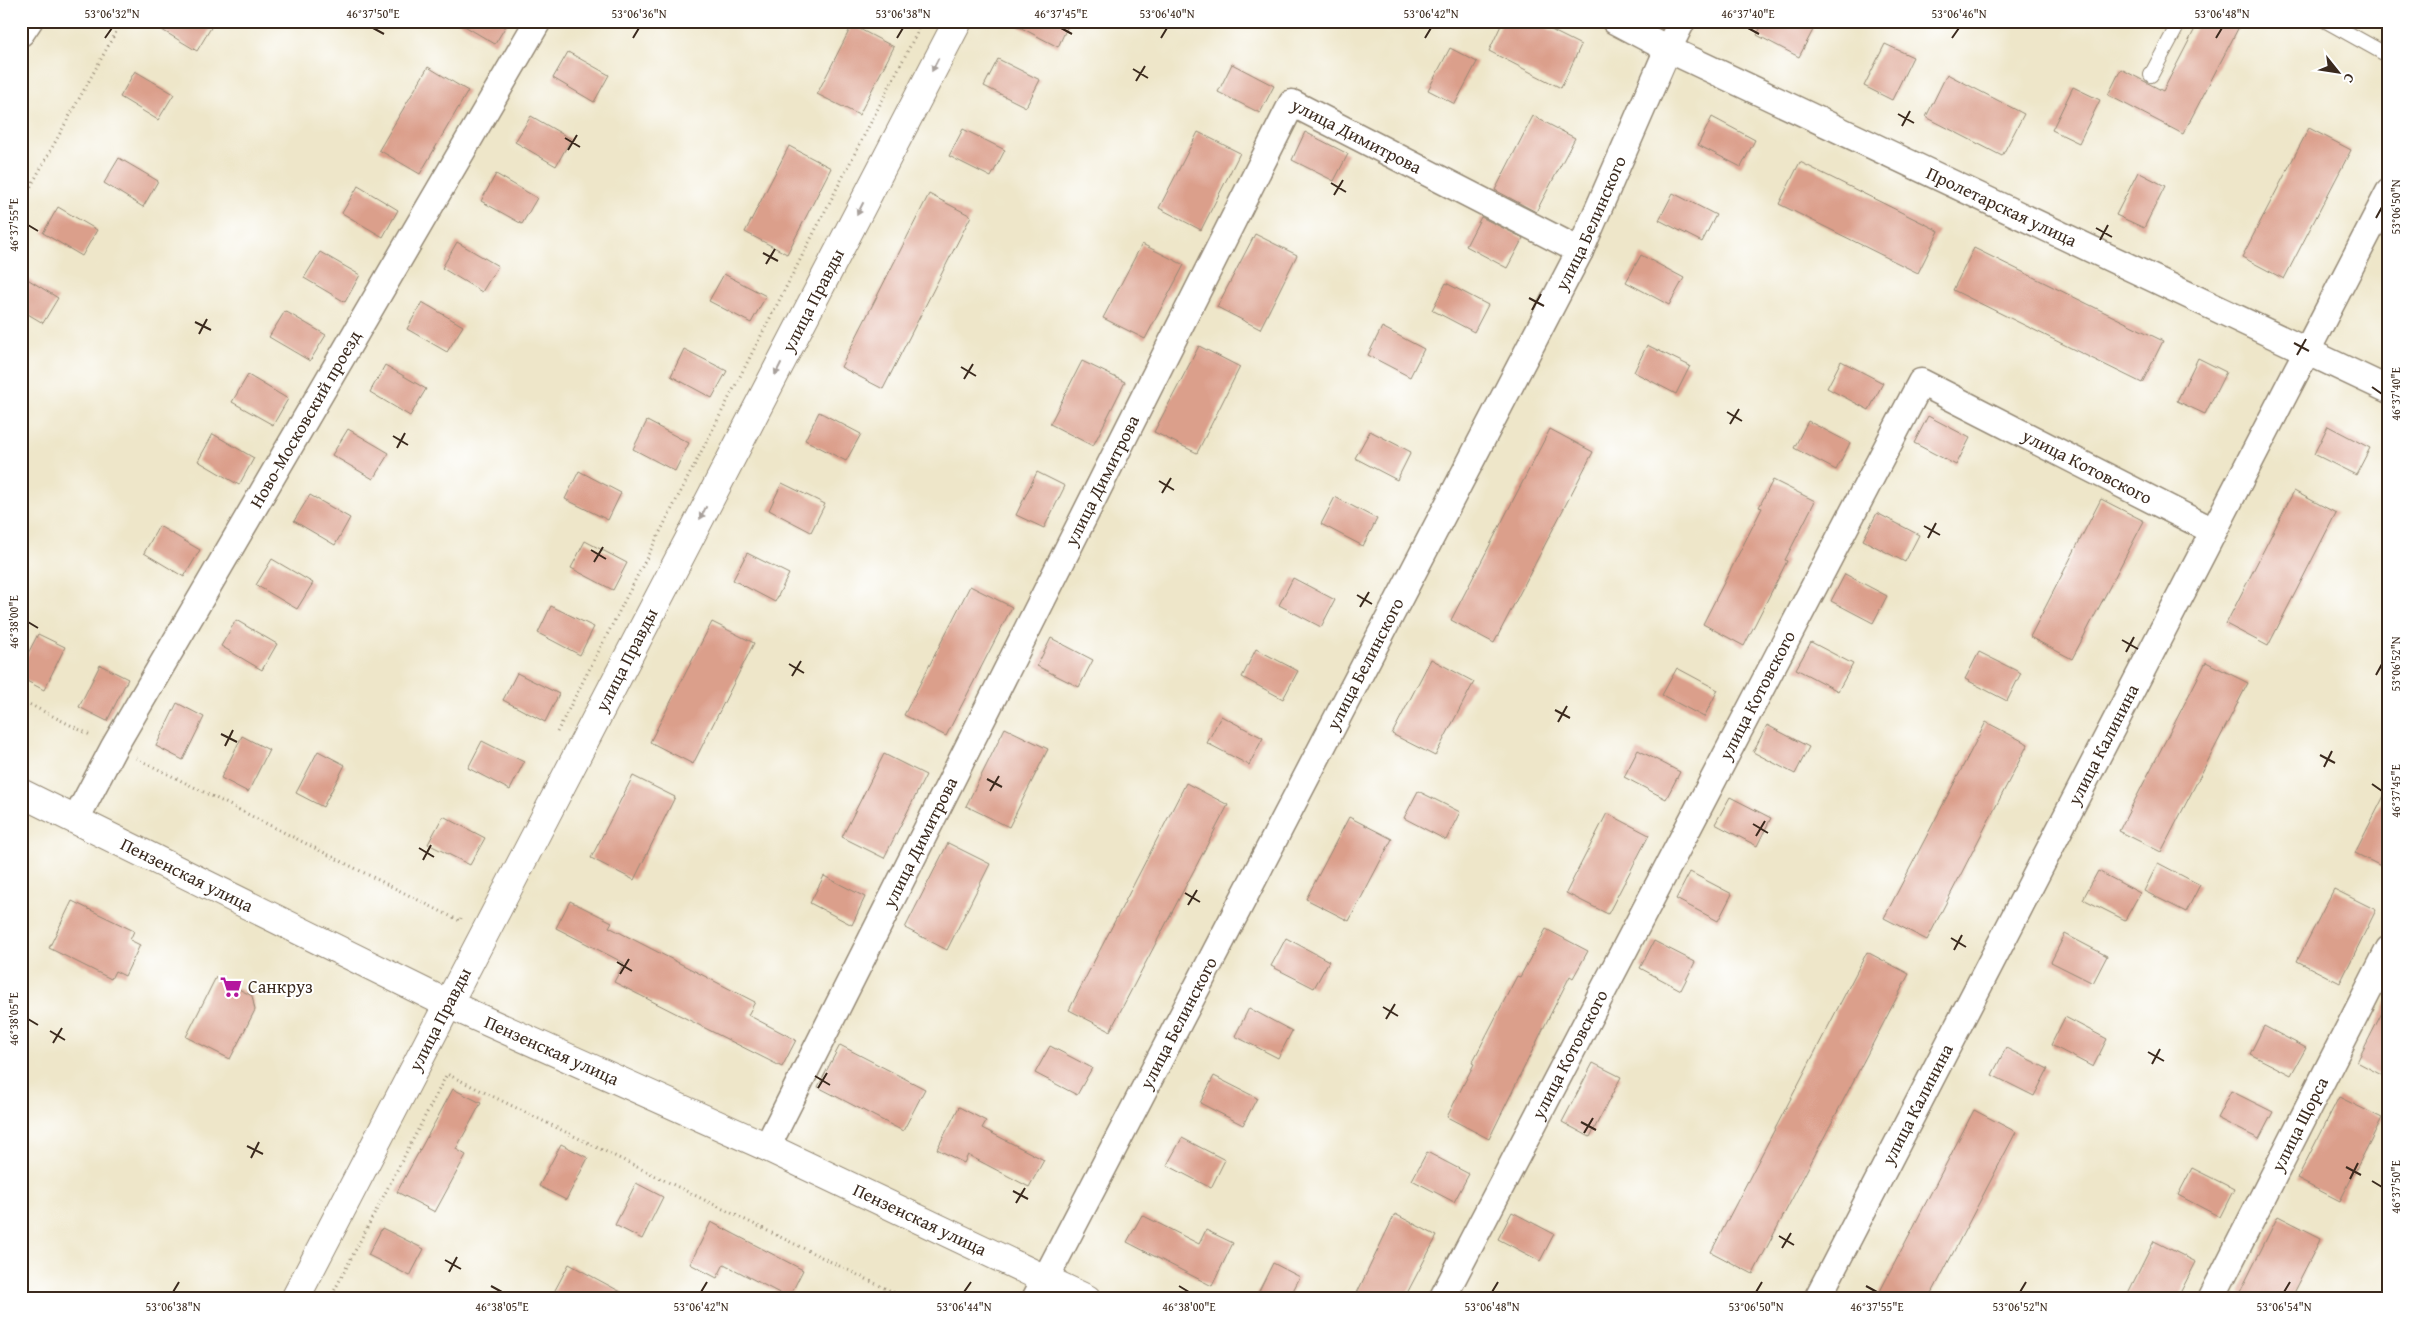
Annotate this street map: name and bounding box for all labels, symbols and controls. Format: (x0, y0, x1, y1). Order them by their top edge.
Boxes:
text: 53°06'32"N (84, 5, 140, 22)
text: 46°37'50"E (346, 5, 400, 22)
text: 53°06'36"N (611, 5, 667, 22)
text: 53°06'38"N (875, 5, 931, 22)
text: 46°37'45"E (1034, 5, 1088, 22)
text: 53°06'40"N (1139, 5, 1195, 22)
text: 53°06'42"N (1403, 5, 1459, 22)
text: 46°37'40"E (1721, 5, 1775, 22)
text: 53°06'46"N (1931, 5, 1987, 22)
text: 53°06'48"N (2194, 5, 2250, 22)
north arrow (2312, 48, 2362, 98)
one-way arrow (931, 57, 939, 72)
text: С (2339, 70, 2360, 87)
street label: улица Димитрова (1286, 90, 1427, 181)
street label: улица Белинского (1547, 151, 1633, 296)
street label: Пролетарская улица (1922, 159, 2082, 254)
text: 53°06'50"N (2387, 179, 2404, 235)
text: 46°37'55"E (5, 198, 22, 252)
one-way arrow (856, 202, 864, 216)
street label: улица Правды (774, 243, 851, 358)
street label: Ново-Московский проезд (242, 325, 368, 513)
one-way arrow (774, 361, 782, 376)
text: 46°37'40"E (2387, 367, 2404, 421)
street label: улица Димитрова (1057, 410, 1146, 551)
street label: улица Котовского (2017, 421, 2157, 511)
one-way arrow (699, 506, 707, 520)
street label: улица Белинского (1319, 593, 1411, 735)
text: 46°38'00"E (5, 595, 22, 649)
street label: улица Правды (587, 603, 664, 717)
street label: улица Котовского (1711, 626, 1802, 766)
text: 53°06'52"N (2387, 636, 2404, 692)
street label: улица Калинина (2060, 679, 2146, 811)
text: 46°37'45"E (2387, 764, 2404, 818)
street label: улица Димитрова (875, 772, 964, 913)
street label: Пензенская улица (116, 830, 258, 919)
street label: улица Белинского (1132, 952, 1224, 1095)
street label: улица Правды (401, 962, 478, 1077)
place label: Санкруз (248, 973, 313, 1000)
supermarket icon: Санкруз (218, 974, 244, 1000)
street label: улица Котовского (1524, 985, 1614, 1125)
text: 46°38'05"E (5, 992, 22, 1046)
street label: Пензенская улица (480, 1008, 624, 1092)
street label: улица Калинина (1874, 1039, 1960, 1170)
street label: улица Щорса (2264, 1072, 2335, 1177)
text: 46°37'50"E (2387, 1160, 2404, 1214)
street label: Пензенская улица (849, 1176, 992, 1263)
text: 53°06'38"N (145, 1298, 201, 1315)
text: 46°38'05"E (475, 1298, 529, 1315)
text: 53°06'42"N (673, 1298, 729, 1315)
text: 53°06'44"N (936, 1298, 992, 1315)
text: 46°38'00"E (1162, 1298, 1216, 1315)
text: 53°06'48"N (1464, 1298, 1520, 1315)
text: 53°06'50"N (1728, 1298, 1784, 1315)
text: 46°37'55"E (1850, 1298, 1904, 1315)
text: 53°06'52"N (1992, 1298, 2048, 1315)
text: 53°06'54"N (2256, 1298, 2312, 1315)

